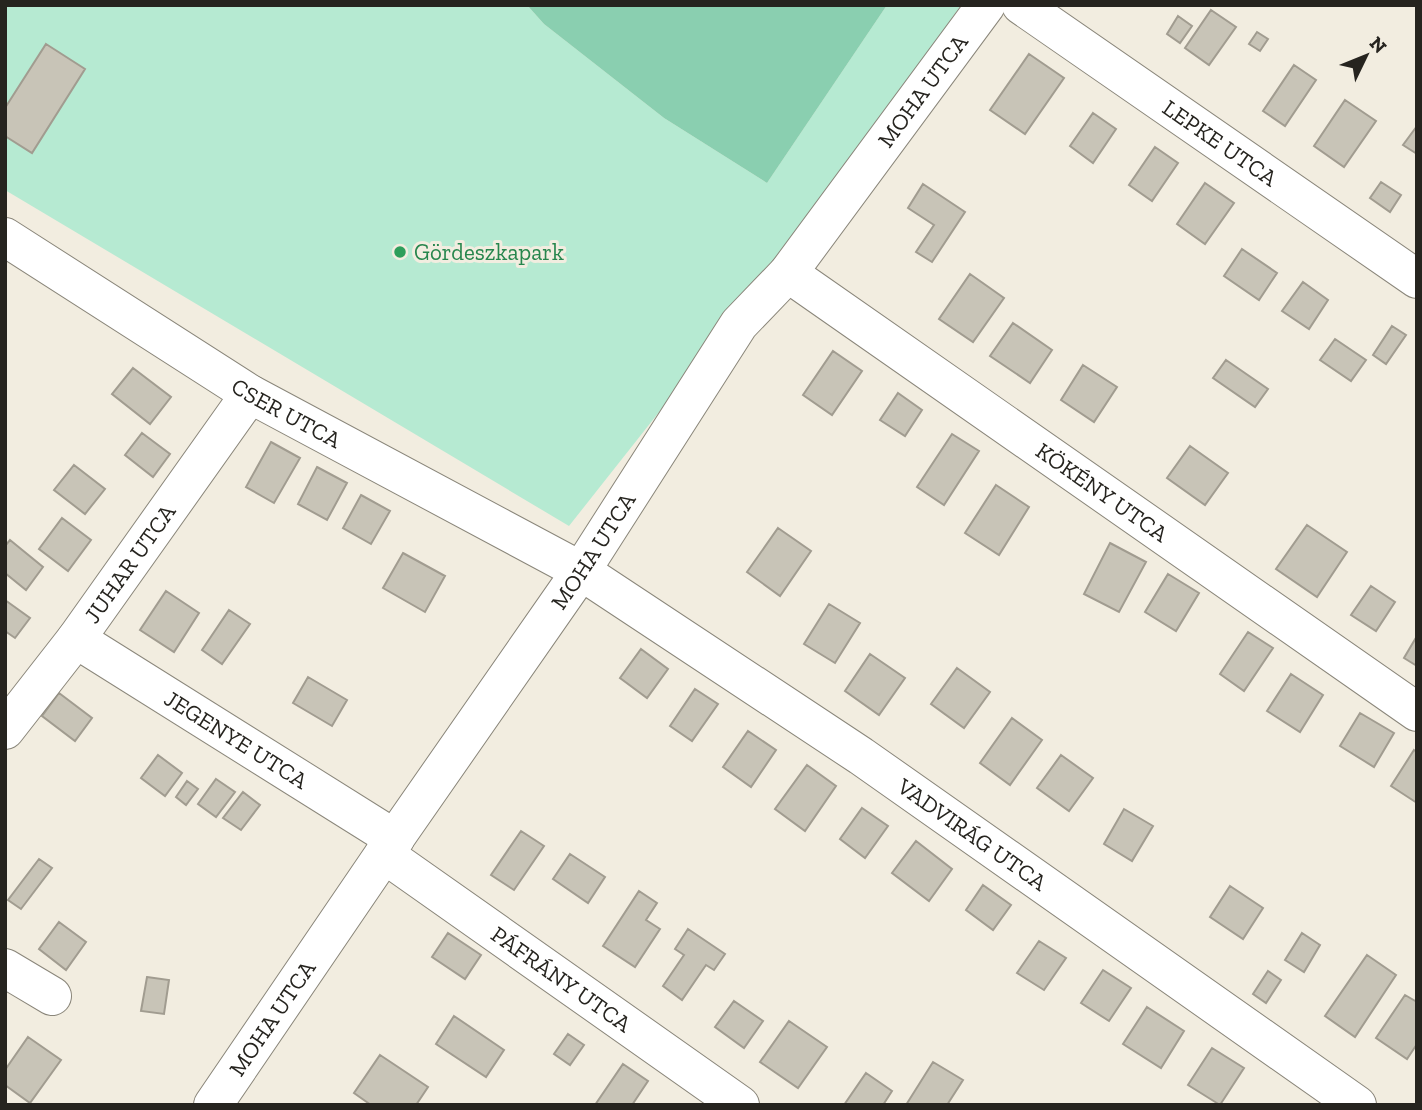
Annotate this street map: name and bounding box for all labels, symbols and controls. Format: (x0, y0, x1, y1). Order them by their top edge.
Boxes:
north arrow (1331, 21, 1401, 91)
street label: MOHA UTCA (872, 28, 974, 153)
text: N (1365, 32, 1391, 58)
street label: LEPKE UTCA (1157, 93, 1284, 193)
place label: Gördeszkapark (414, 238, 564, 266)
marker: Gördeszkapark (392, 244, 408, 260)
street label: CSER UTCA (226, 372, 347, 455)
street label: KÖKÉNY UTCA (1031, 436, 1174, 549)
street label: MOHA UTCA (545, 486, 642, 615)
street label: JUHAR UTCA (78, 498, 182, 628)
street label: JEGENYE UTCA (159, 684, 314, 795)
street label: VADVIRÁG UTCA (891, 772, 1053, 897)
street label: PÁFRÁNY UTCA (486, 920, 638, 1039)
street label: MOHA UTCA (223, 954, 322, 1081)

